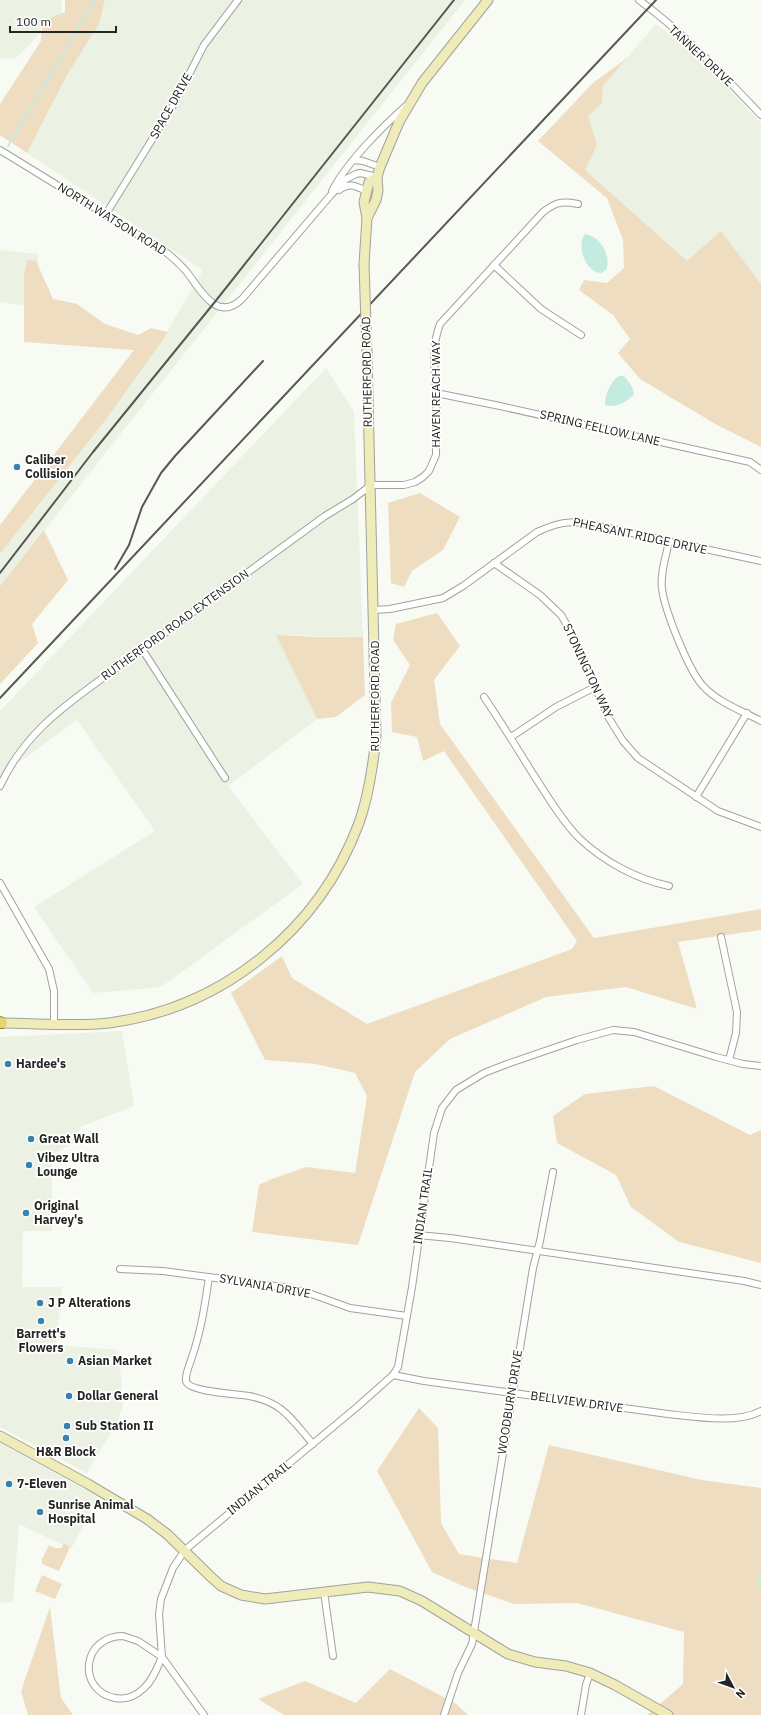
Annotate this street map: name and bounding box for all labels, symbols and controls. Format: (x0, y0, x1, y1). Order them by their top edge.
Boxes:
scale bar (10, 8, 116, 34)
text: 100 m (16, 14, 51, 29)
street label: TANNER DRIVE (666, 22, 737, 89)
street label: SPACE DRIVE (146, 70, 195, 141)
street label: NORTH WATSON ROAD (55, 179, 169, 258)
street label: RUTHERFORD ROAD (358, 316, 375, 428)
street label: HAVEN REACH WAY (428, 340, 443, 448)
street label: SPRING FELLOW LANE (538, 406, 662, 449)
place label: Caliber Collision (25, 452, 74, 481)
marker: Caliber Collision (12, 462, 22, 472)
street label: PHEASANT RIDGE DRIVE (572, 514, 709, 557)
street label: RUTHERFORD ROAD EXTENSION (98, 566, 252, 683)
street label: STONINGTON WAY (560, 621, 617, 721)
street label: RUTHERFORD ROAD (367, 641, 382, 751)
place label: Hardee's (16, 1056, 66, 1071)
marker: Hardee's (3, 1059, 13, 1069)
place label: Great Wall (39, 1131, 99, 1146)
marker: Great Wall (26, 1134, 36, 1144)
place label: Vibez Ultra Lounge (37, 1150, 99, 1179)
marker: Vibez Ultra Lounge (24, 1160, 34, 1170)
street label: INDIAN TRAIL (410, 1166, 435, 1246)
place label: Original Harvey's (34, 1198, 83, 1227)
marker: Original Harvey's (21, 1208, 31, 1218)
street label: SYLVANIA DRIVE (218, 1270, 312, 1301)
place label: J P Alterations (48, 1295, 131, 1310)
marker: J P Alterations (35, 1298, 45, 1308)
marker: Barrett's Flowers (36, 1316, 46, 1326)
place label: Barrett's Flowers (16, 1326, 66, 1355)
street label: WOODBURN DRIVE (494, 1349, 525, 1455)
place label: Asian Market (78, 1353, 152, 1368)
marker: Asian Market (65, 1356, 75, 1366)
place label: Dollar General (77, 1388, 159, 1403)
street label: BELLVIEW DRIVE (530, 1388, 624, 1415)
marker: Dollar General (64, 1391, 74, 1401)
place label: Sub Station II (75, 1418, 154, 1433)
marker: Sub Station II (62, 1421, 72, 1431)
marker: H&R Block (61, 1433, 71, 1443)
place label: H&R Block (36, 1444, 96, 1459)
street label: INDIAN TRAIL (224, 1457, 294, 1518)
place label: 7-Eleven (17, 1476, 67, 1491)
marker: 7-Eleven (4, 1479, 14, 1489)
place label: Sunrise Animal Hospital (48, 1497, 134, 1526)
marker: Sunrise Animal Hospital (35, 1507, 45, 1517)
north arrow (713, 1667, 753, 1707)
text: N (733, 1686, 748, 1701)

